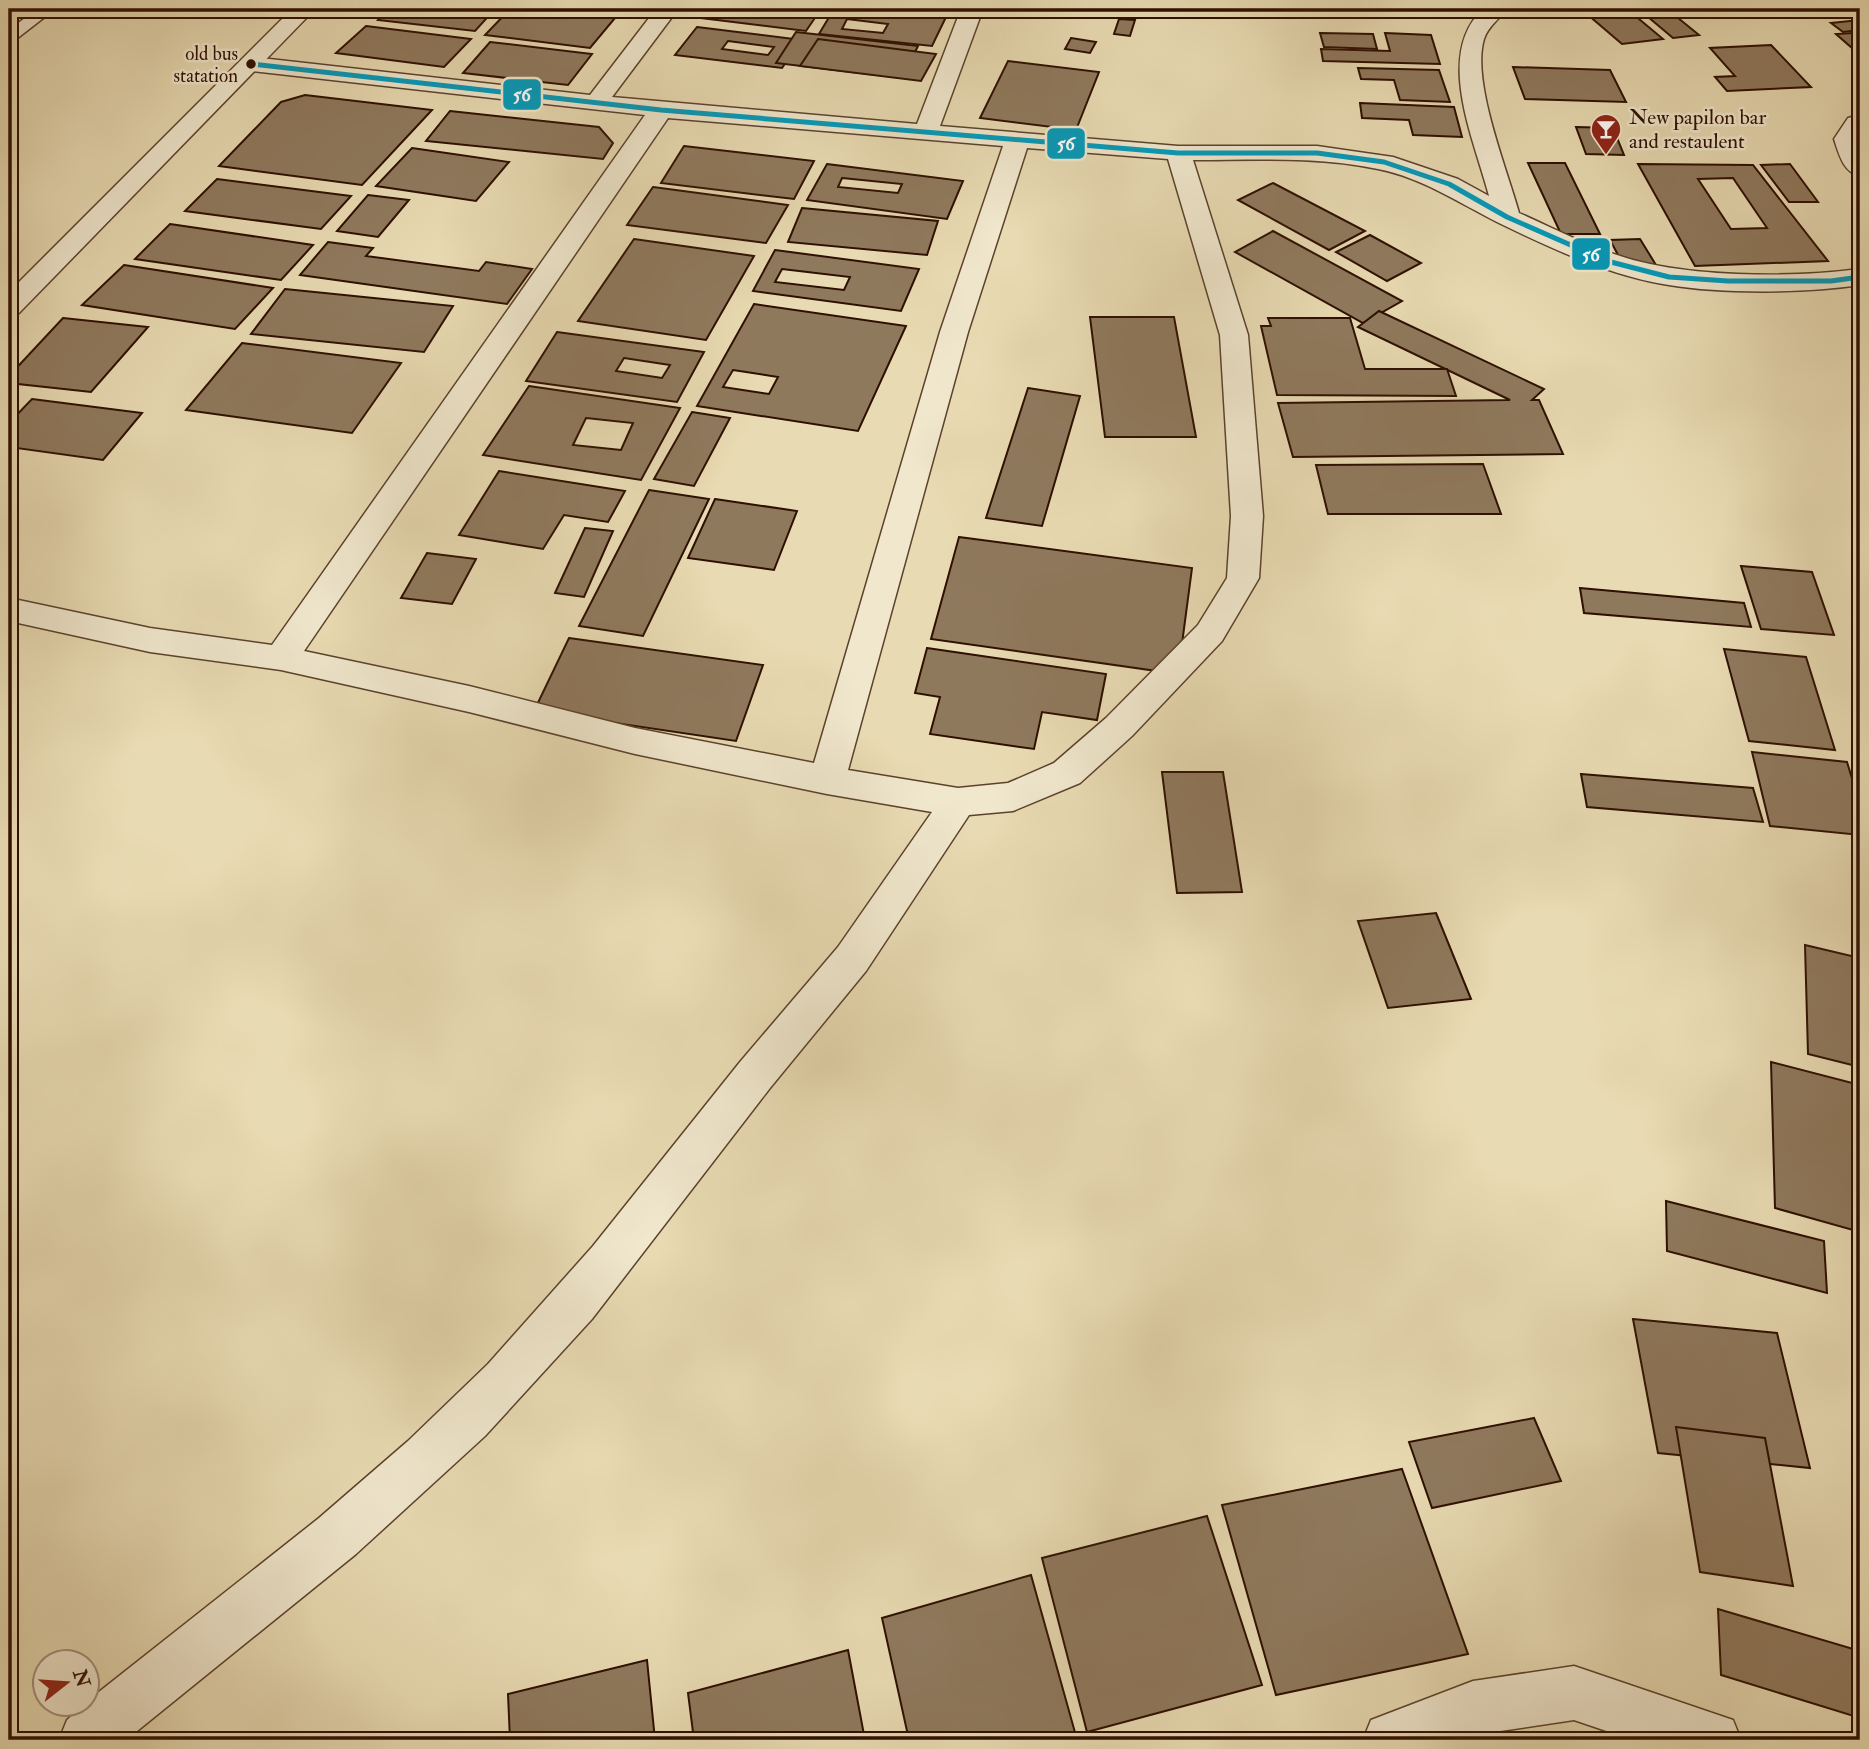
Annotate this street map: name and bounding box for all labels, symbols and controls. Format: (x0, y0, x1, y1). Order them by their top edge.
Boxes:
place label: old bus statation (173, 42, 238, 88)
marker: old bus statation (244, 57, 258, 71)
line badge: 56 (502, 78, 542, 111)
text: 56 (513, 83, 532, 107)
place label: New papilon bar and restaulent (1629, 104, 1766, 155)
bar icon: New papilon bar and restaulent (1589, 112, 1623, 156)
line badge: 56 (1046, 127, 1086, 160)
text: 56 (1057, 132, 1076, 156)
line badge: 56 (1571, 237, 1611, 271)
text: 56 (1582, 243, 1601, 267)
north arrow (32, 1648, 102, 1718)
text: N (67, 1666, 96, 1691)

